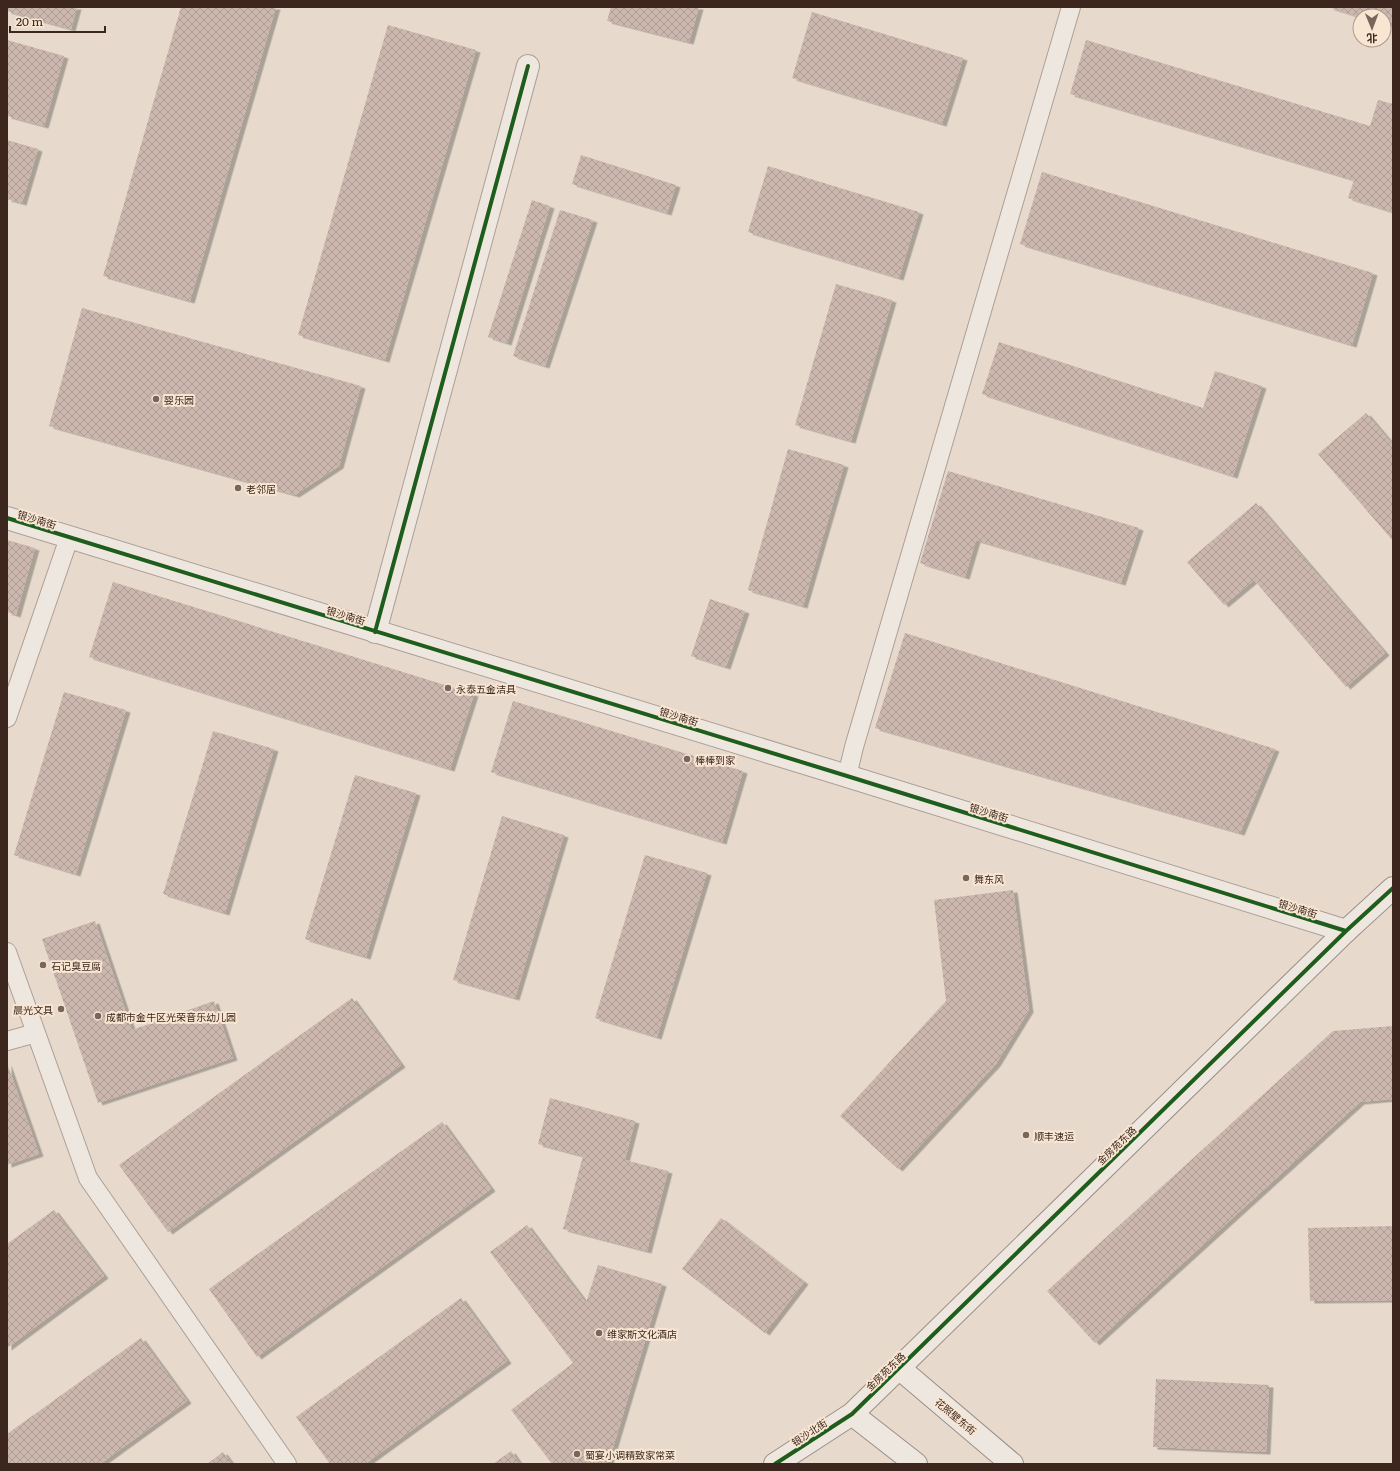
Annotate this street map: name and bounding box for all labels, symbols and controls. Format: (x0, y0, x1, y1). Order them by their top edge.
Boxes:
scale bar (10, 8, 105, 34)
north arrow (1352, 8, 1392, 48)
text: 20 m (16, 12, 43, 30)
text: 北 (1367, 31, 1378, 47)
place label: 婴乐园 (164, 392, 194, 407)
marker: 婴乐园 (151, 394, 161, 404)
place label: 老邻居 (246, 481, 276, 496)
marker: 老邻居 (233, 483, 243, 493)
street label: 银沙南街 (16, 506, 58, 532)
street label: 银沙南街 (325, 602, 367, 628)
place label: 永泰五金洁具 (456, 681, 516, 696)
marker: 永泰五金洁具 (443, 683, 453, 693)
street label: 银沙南街 (658, 703, 700, 729)
place label: 棒棒到家 (695, 752, 736, 767)
marker: 棒棒到家 (682, 754, 692, 764)
street label: 银沙南街 (968, 799, 1010, 825)
place label: 舞东风 (974, 871, 1004, 886)
marker: 舞东风 (961, 873, 971, 883)
street label: 银沙南街 (1277, 895, 1319, 921)
place label: 石记臭豆腐 (51, 958, 101, 973)
marker: 石记臭豆腐 (38, 960, 48, 970)
place label: 晨光文具 (13, 1002, 53, 1017)
marker: 晨光文具 (56, 1004, 66, 1014)
place label: 成都市金牛区光荣音乐幼儿园 (106, 1009, 236, 1024)
marker: 成都市金牛区光荣音乐幼儿园 (93, 1011, 103, 1021)
street label: 金房苑东路 (1093, 1122, 1139, 1168)
place label: 顺丰速运 (1034, 1128, 1074, 1143)
marker: 顺丰速运 (1021, 1130, 1031, 1140)
place label: 维家斯文化酒店 (607, 1326, 677, 1341)
marker: 维家斯文化酒店 (594, 1328, 604, 1338)
street label: 金房苑东路 (862, 1348, 908, 1394)
street label: 花照壁东街 (932, 1394, 980, 1438)
street label: 银沙北街 (788, 1415, 830, 1449)
place label: 蜀宴小调精致家常菜 (585, 1447, 675, 1462)
marker: 蜀宴小调精致家常菜 (572, 1449, 582, 1459)

